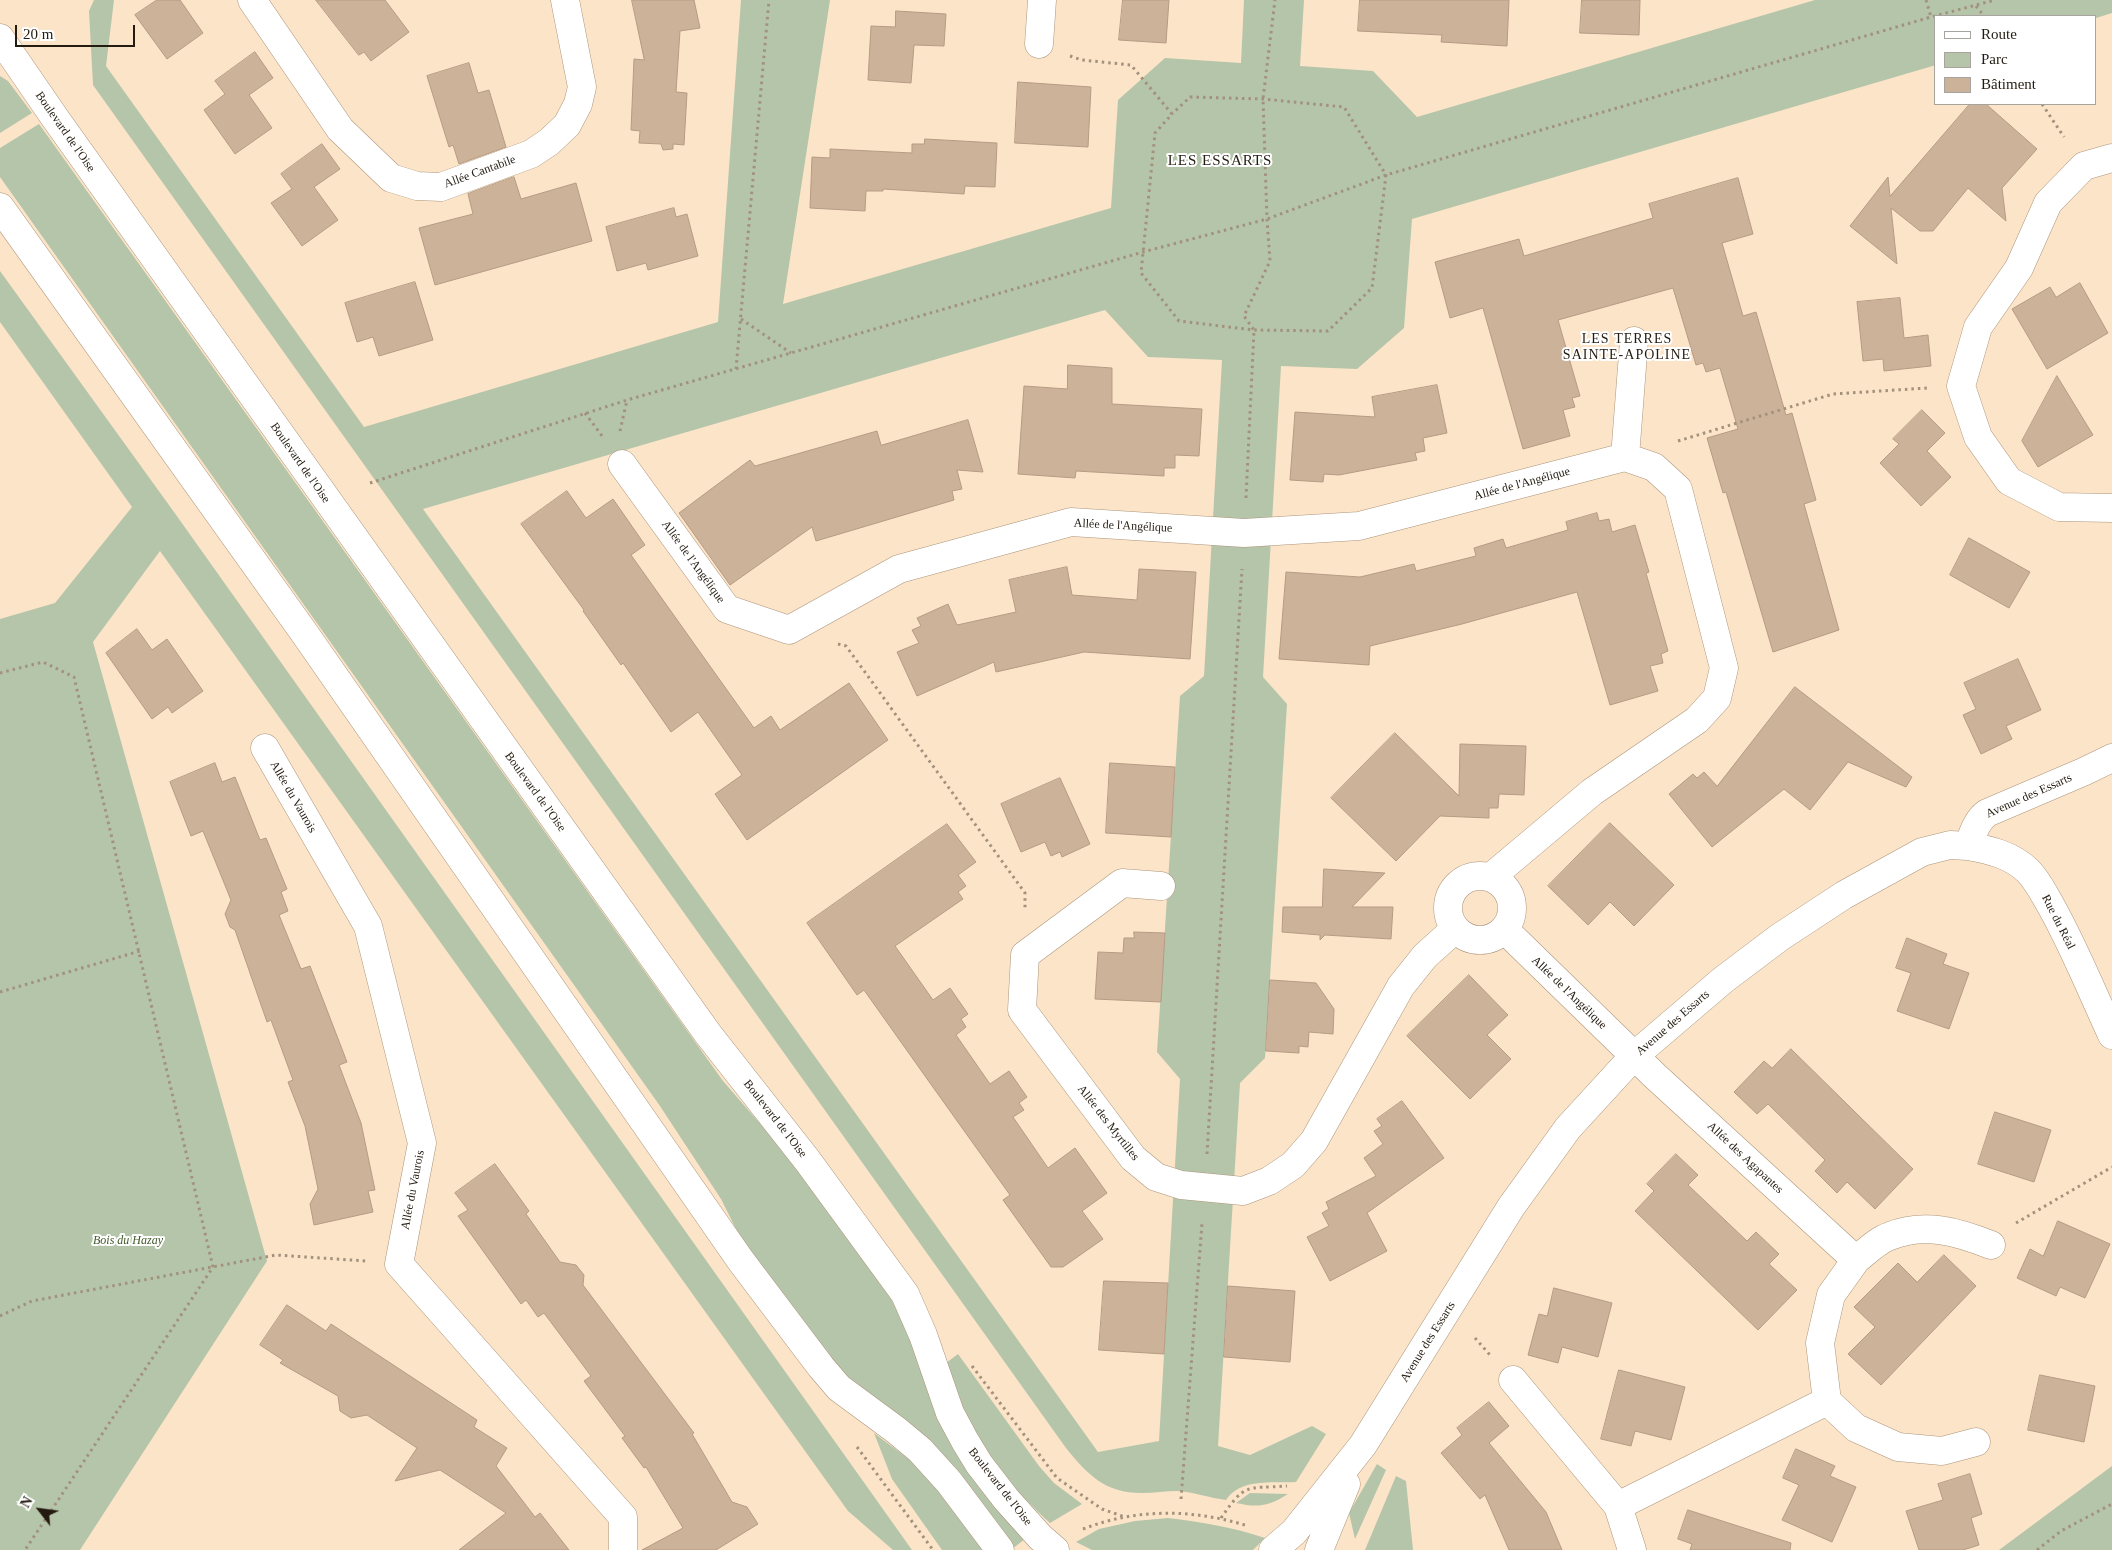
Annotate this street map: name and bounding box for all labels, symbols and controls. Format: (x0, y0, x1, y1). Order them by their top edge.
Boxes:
scale bar (18, 15, 138, 47)
legend (1934, 15, 2097, 105)
text: 20 m (23, 26, 53, 42)
text: Route (1981, 26, 2017, 42)
text: Parc (1981, 51, 2008, 67)
text: Bâtiment (1981, 76, 2036, 92)
street label: Boulevard de l'Oise (32, 89, 98, 175)
street label: Allée Cantabile (442, 152, 518, 192)
district label: LES ESSARTS (1166, 152, 1274, 170)
district label: LES TERRES SAINTE-APOLINE (1561, 331, 1693, 364)
street label: Boulevard de l'Oise (267, 420, 333, 506)
street label: Allée de l'Angélique (1472, 464, 1572, 504)
street label: Allée de l'Angélique (1073, 516, 1173, 536)
street label: Allée de l'Angélique (658, 518, 728, 606)
street label: Boulevard de l'Oise (501, 749, 569, 835)
street label: Allée du Vaurois (267, 758, 319, 836)
street label: Avenue des Essarts (1984, 771, 2074, 821)
street label: Rue du Réal (2038, 892, 2078, 952)
street label: Allée de l'Angélique (1528, 954, 1610, 1032)
street label: Avenue des Essarts (1633, 987, 1713, 1059)
street label: Boulevard de l'Oise (740, 1077, 810, 1161)
street label: Allée des Myrtilles (1074, 1082, 1142, 1164)
street label: Allée des Agapantes (1704, 1119, 1786, 1197)
street label: Allée du Vaurois (398, 1149, 428, 1231)
park label: Bois du Hazay (93, 1234, 163, 1248)
street label: Avenue des Essarts (1397, 1299, 1459, 1385)
street label: Boulevard de l'Oise (965, 1445, 1035, 1529)
north arrow (15, 1485, 65, 1535)
text: N (18, 1494, 36, 1510)

